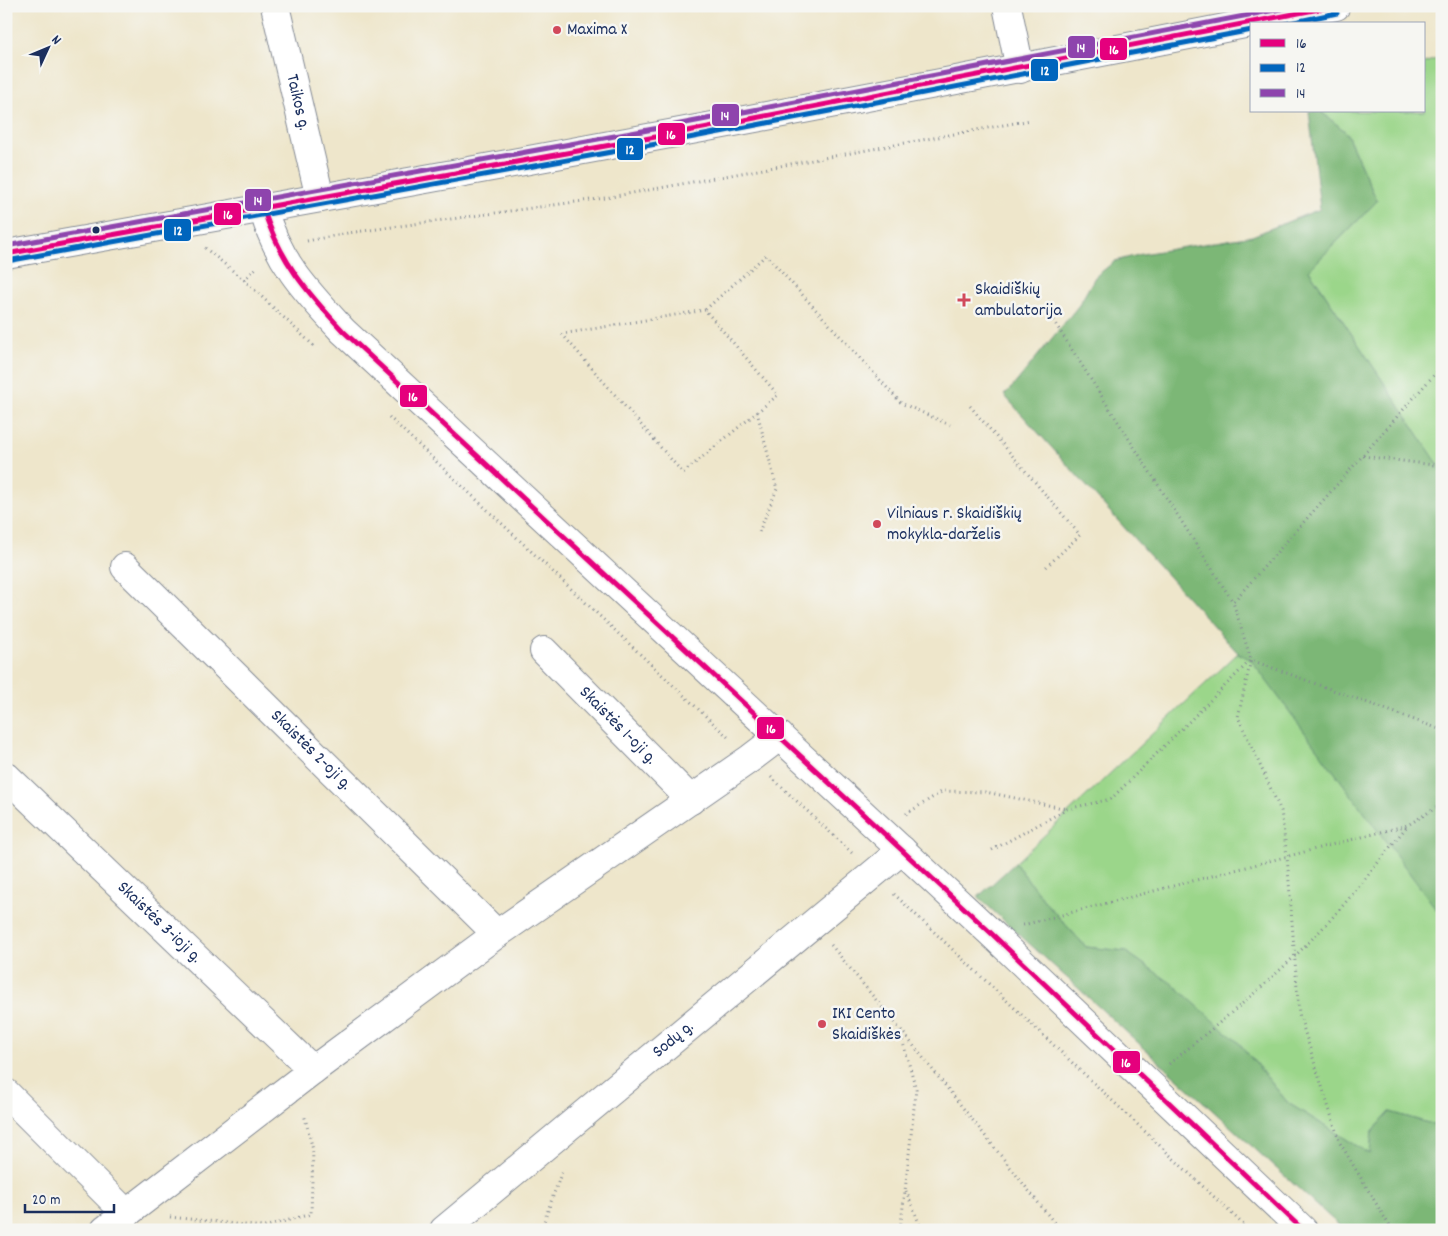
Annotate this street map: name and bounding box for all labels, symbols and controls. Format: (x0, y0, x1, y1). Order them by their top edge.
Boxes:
place label: Maxima X (567, 18, 627, 43)
north arrow (22, 22, 72, 72)
legend (1250, 22, 1426, 112)
marker: Maxima X (551, 24, 563, 36)
text: N (46, 31, 66, 50)
text: 16 (1296, 34, 1307, 56)
line badge: 14 (1067, 35, 1096, 59)
line badge: 16 (1099, 37, 1128, 61)
text: 14 (1077, 39, 1086, 59)
text: 16 (1109, 41, 1119, 61)
line badge: 12 (1030, 58, 1059, 82)
text: 12 (1296, 58, 1306, 80)
text: 12 (1040, 62, 1050, 82)
street label: Taikos g. (279, 72, 316, 133)
text: 14 (1296, 84, 1306, 106)
line badge: 14 (711, 103, 740, 127)
text: 14 (721, 107, 730, 127)
line badge: 16 (657, 122, 686, 146)
text: 16 (666, 126, 676, 146)
line badge: 12 (616, 137, 644, 161)
text: 12 (625, 141, 635, 161)
line badge: 14 (244, 188, 272, 212)
text: 14 (254, 192, 263, 212)
line badge: 16 (213, 202, 242, 226)
text: 16 (223, 206, 233, 226)
line badge: 12 (163, 218, 192, 242)
text: 12 (173, 222, 183, 242)
unlabelled marker (91, 225, 101, 235)
place label: Skaidiškių ambulatorija (975, 278, 1062, 324)
marker: Skaidiškių ambulatorija (957, 293, 971, 307)
line badge: 16 (399, 384, 428, 408)
text: 16 (408, 388, 418, 408)
place label: Vilniaus r. Skaidiškių mokykla-darželis (887, 502, 1022, 548)
marker: Vilniaus r. Skaidiškių mokykla-darželis (871, 518, 883, 530)
street label: Skaistės 1-oji g. (573, 681, 662, 771)
street label: Skaistės 2-oji g. (264, 704, 357, 796)
line badge: 16 (756, 716, 785, 740)
text: 16 (766, 720, 776, 740)
street label: Skaistės 3-ioji g. (111, 876, 207, 969)
place label: IKI Cento Skaidiškės (832, 1002, 901, 1048)
street label: Sodų g. (647, 1015, 699, 1064)
marker: IKI Cento Skaidiškės (816, 1018, 828, 1030)
line badge: 16 (1112, 1050, 1141, 1074)
text: 16 (1121, 1054, 1131, 1074)
scale bar (25, 1181, 114, 1213)
text: 20 m (32, 1190, 60, 1212)

